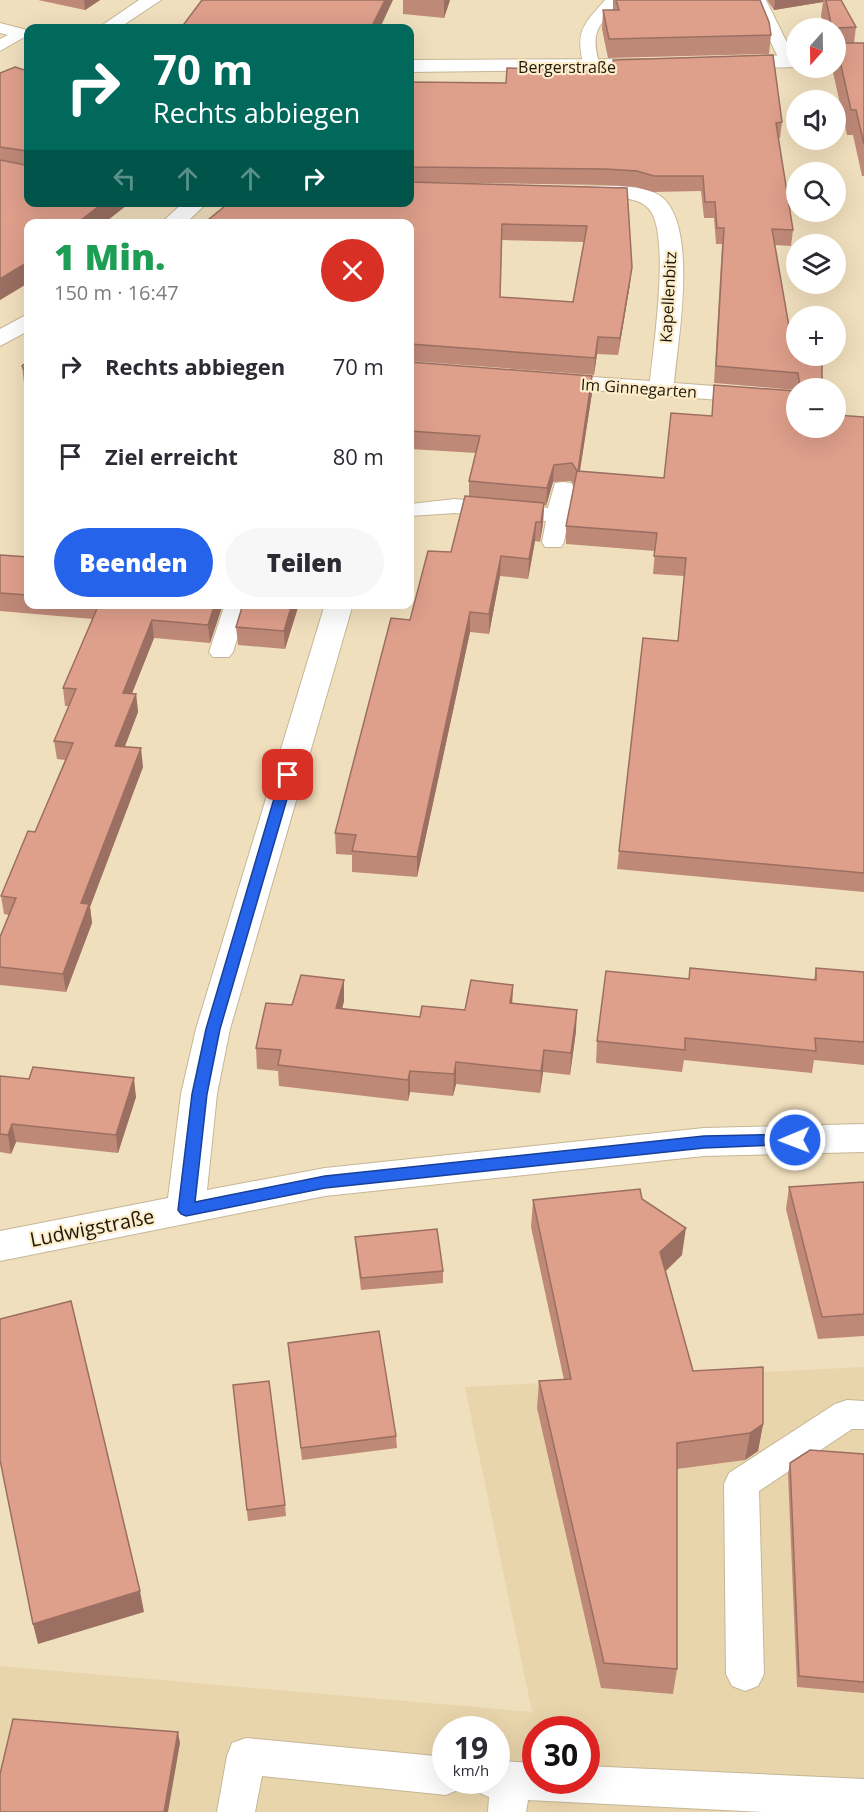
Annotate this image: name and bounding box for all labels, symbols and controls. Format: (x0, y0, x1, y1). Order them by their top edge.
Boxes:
north arrow (786, 18, 846, 78)
map controls (786, 18, 846, 438)
text: 70 m (153, 40, 253, 97)
icon: right (54, 48, 132, 126)
street label: Bergerstraße (518, 56, 616, 78)
button: sound (786, 90, 846, 150)
text: Rechts abbiegen (153, 94, 360, 131)
icon: left (108, 162, 141, 195)
icon: ahead (171, 162, 204, 195)
icon: ahead (234, 162, 267, 195)
icon: right (297, 162, 330, 195)
button: search (786, 162, 846, 222)
text: 1 Min. (54, 232, 165, 281)
button: layers (786, 234, 846, 294)
button: close (321, 239, 384, 302)
street label: Kapellenbitz (655, 251, 681, 343)
text: 150 m · 16:47 (54, 279, 179, 306)
button: + (786, 306, 846, 366)
icon: right (54, 350, 87, 383)
text: Rechts abbiegen (105, 351, 285, 381)
text: 70 m (333, 351, 384, 381)
street label: Im Ginnegarten (580, 373, 698, 403)
button: − (786, 378, 846, 438)
icon: arrive (54, 440, 87, 473)
text: Ziel erreicht (105, 441, 238, 471)
text: 80 m (333, 441, 384, 471)
button: Beenden (54, 528, 213, 597)
button: Teilen (225, 528, 384, 597)
pin (262, 749, 313, 800)
icon: arrive (271, 758, 304, 791)
position arrow (763, 1108, 827, 1172)
street label: Ludwigstraße (27, 1202, 156, 1253)
speed limit sign: 30 (522, 1716, 600, 1794)
text: 19 (454, 1727, 488, 1768)
text: km/h (453, 1760, 489, 1780)

